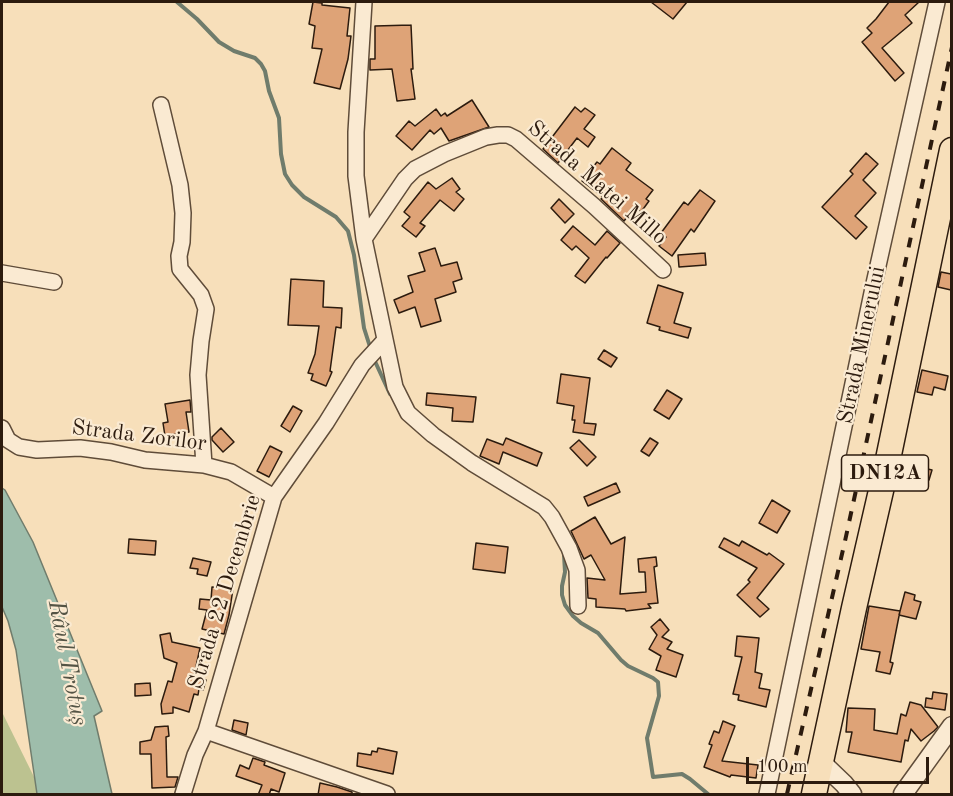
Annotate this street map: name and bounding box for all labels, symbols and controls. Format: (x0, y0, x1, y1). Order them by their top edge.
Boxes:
street label: Strada Matei Millo (522, 115, 672, 251)
street label: Strada Minerului (832, 264, 892, 426)
street label: Strada Zorilor (70, 415, 208, 457)
road number: DN12A (842, 455, 928, 491)
street label: Strada 22 Decembrie (183, 491, 267, 693)
water label: Râul Trotuș (41, 598, 93, 728)
scale bar (749, 745, 932, 783)
text: 100 m (757, 758, 808, 776)

